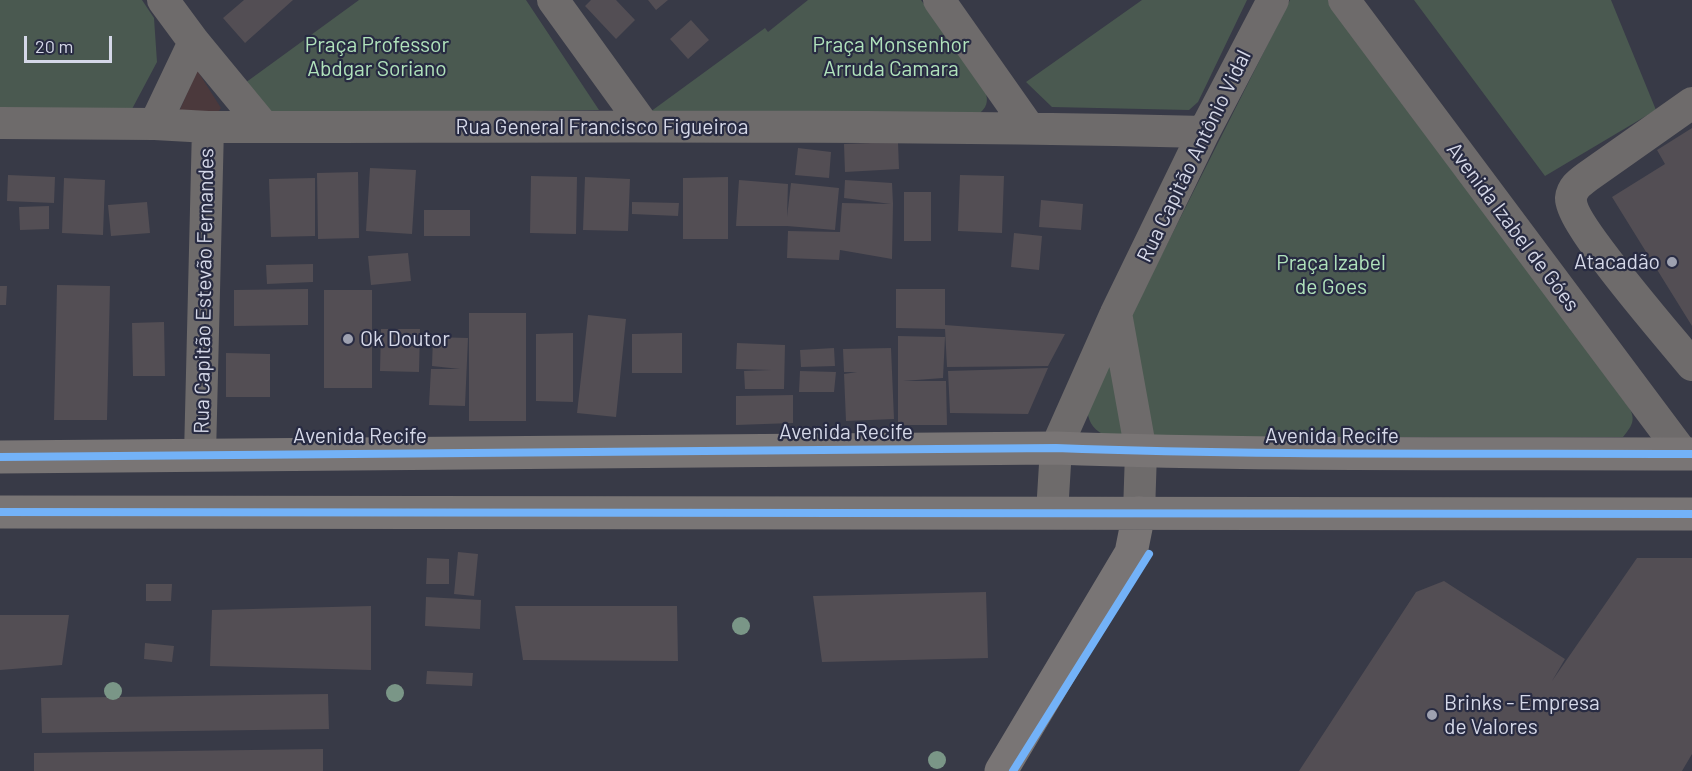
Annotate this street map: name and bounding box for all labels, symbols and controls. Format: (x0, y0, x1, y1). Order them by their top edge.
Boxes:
scale bar (27, 24, 116, 62)
park label: Praça Professor Abdgar Soriano (305, 32, 449, 82)
park label: Praça Monsenhor Arruda Camara (812, 32, 970, 82)
text: 20 m (35, 35, 73, 57)
street label: Rua Capitão Antônio Vidal (1132, 46, 1256, 266)
street label: Rua General Francisco Figueiroa (456, 114, 748, 140)
street label: Avenida Izabel de Góes (1441, 137, 1585, 317)
street label: Rua Capitão Estevão Fernandes (189, 148, 219, 434)
place label: Atacadão (1574, 249, 1660, 275)
park label: Praça Izabel de Goes (1276, 250, 1386, 300)
marker: Atacadão (1665, 255, 1679, 269)
place label: Ok Doutor (360, 326, 450, 352)
marker: Ok Doutor (341, 332, 355, 346)
street label: Avenida Recife (779, 419, 913, 445)
street label: Avenida Recife (293, 423, 427, 449)
street label: Avenida Recife (1265, 423, 1399, 449)
place label: Brinks - Empresa de Valores (1444, 690, 1600, 740)
marker: Brinks - Empresa de Valores (1425, 708, 1439, 722)

